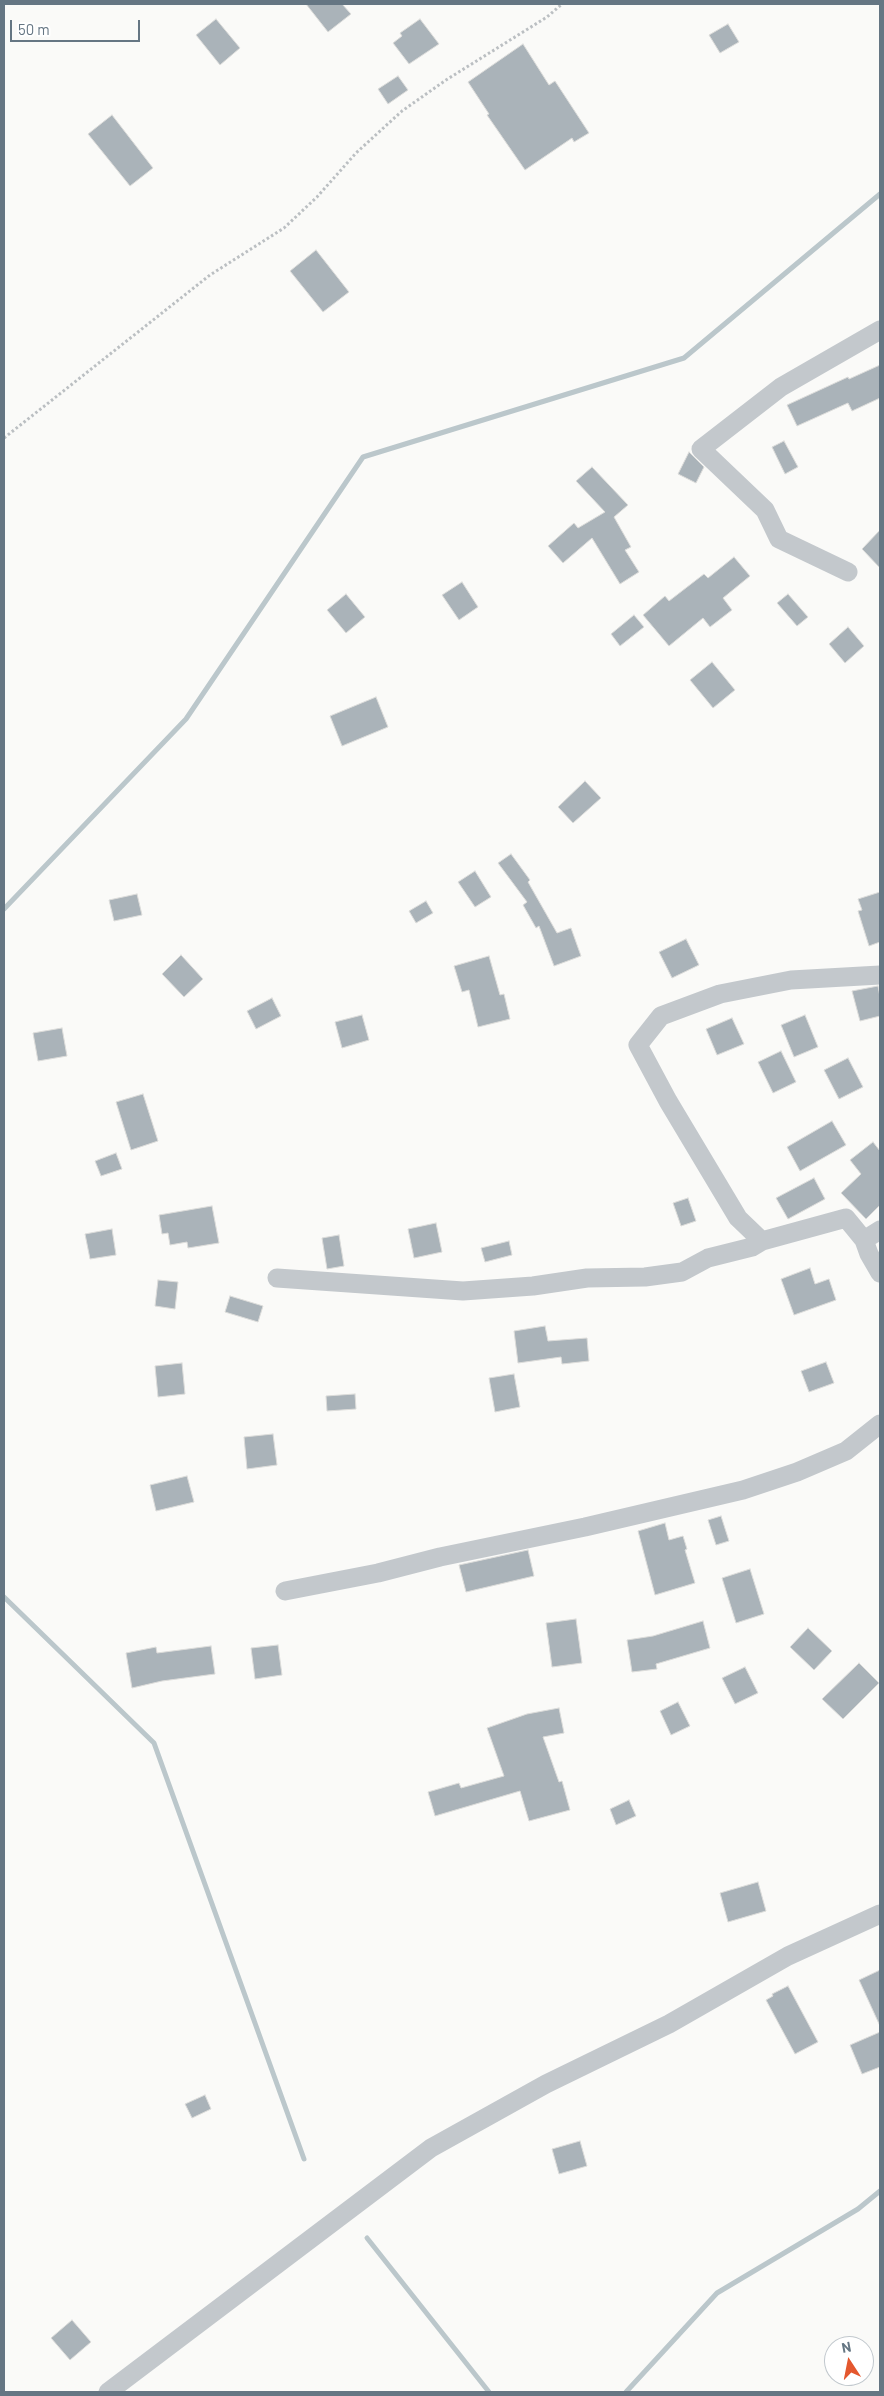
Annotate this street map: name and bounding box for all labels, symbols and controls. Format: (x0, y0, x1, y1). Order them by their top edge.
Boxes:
scale bar (12, 10, 142, 42)
text: 50 m (18, 20, 50, 38)
north arrow (824, 2336, 874, 2386)
text: N (840, 2338, 852, 2356)

